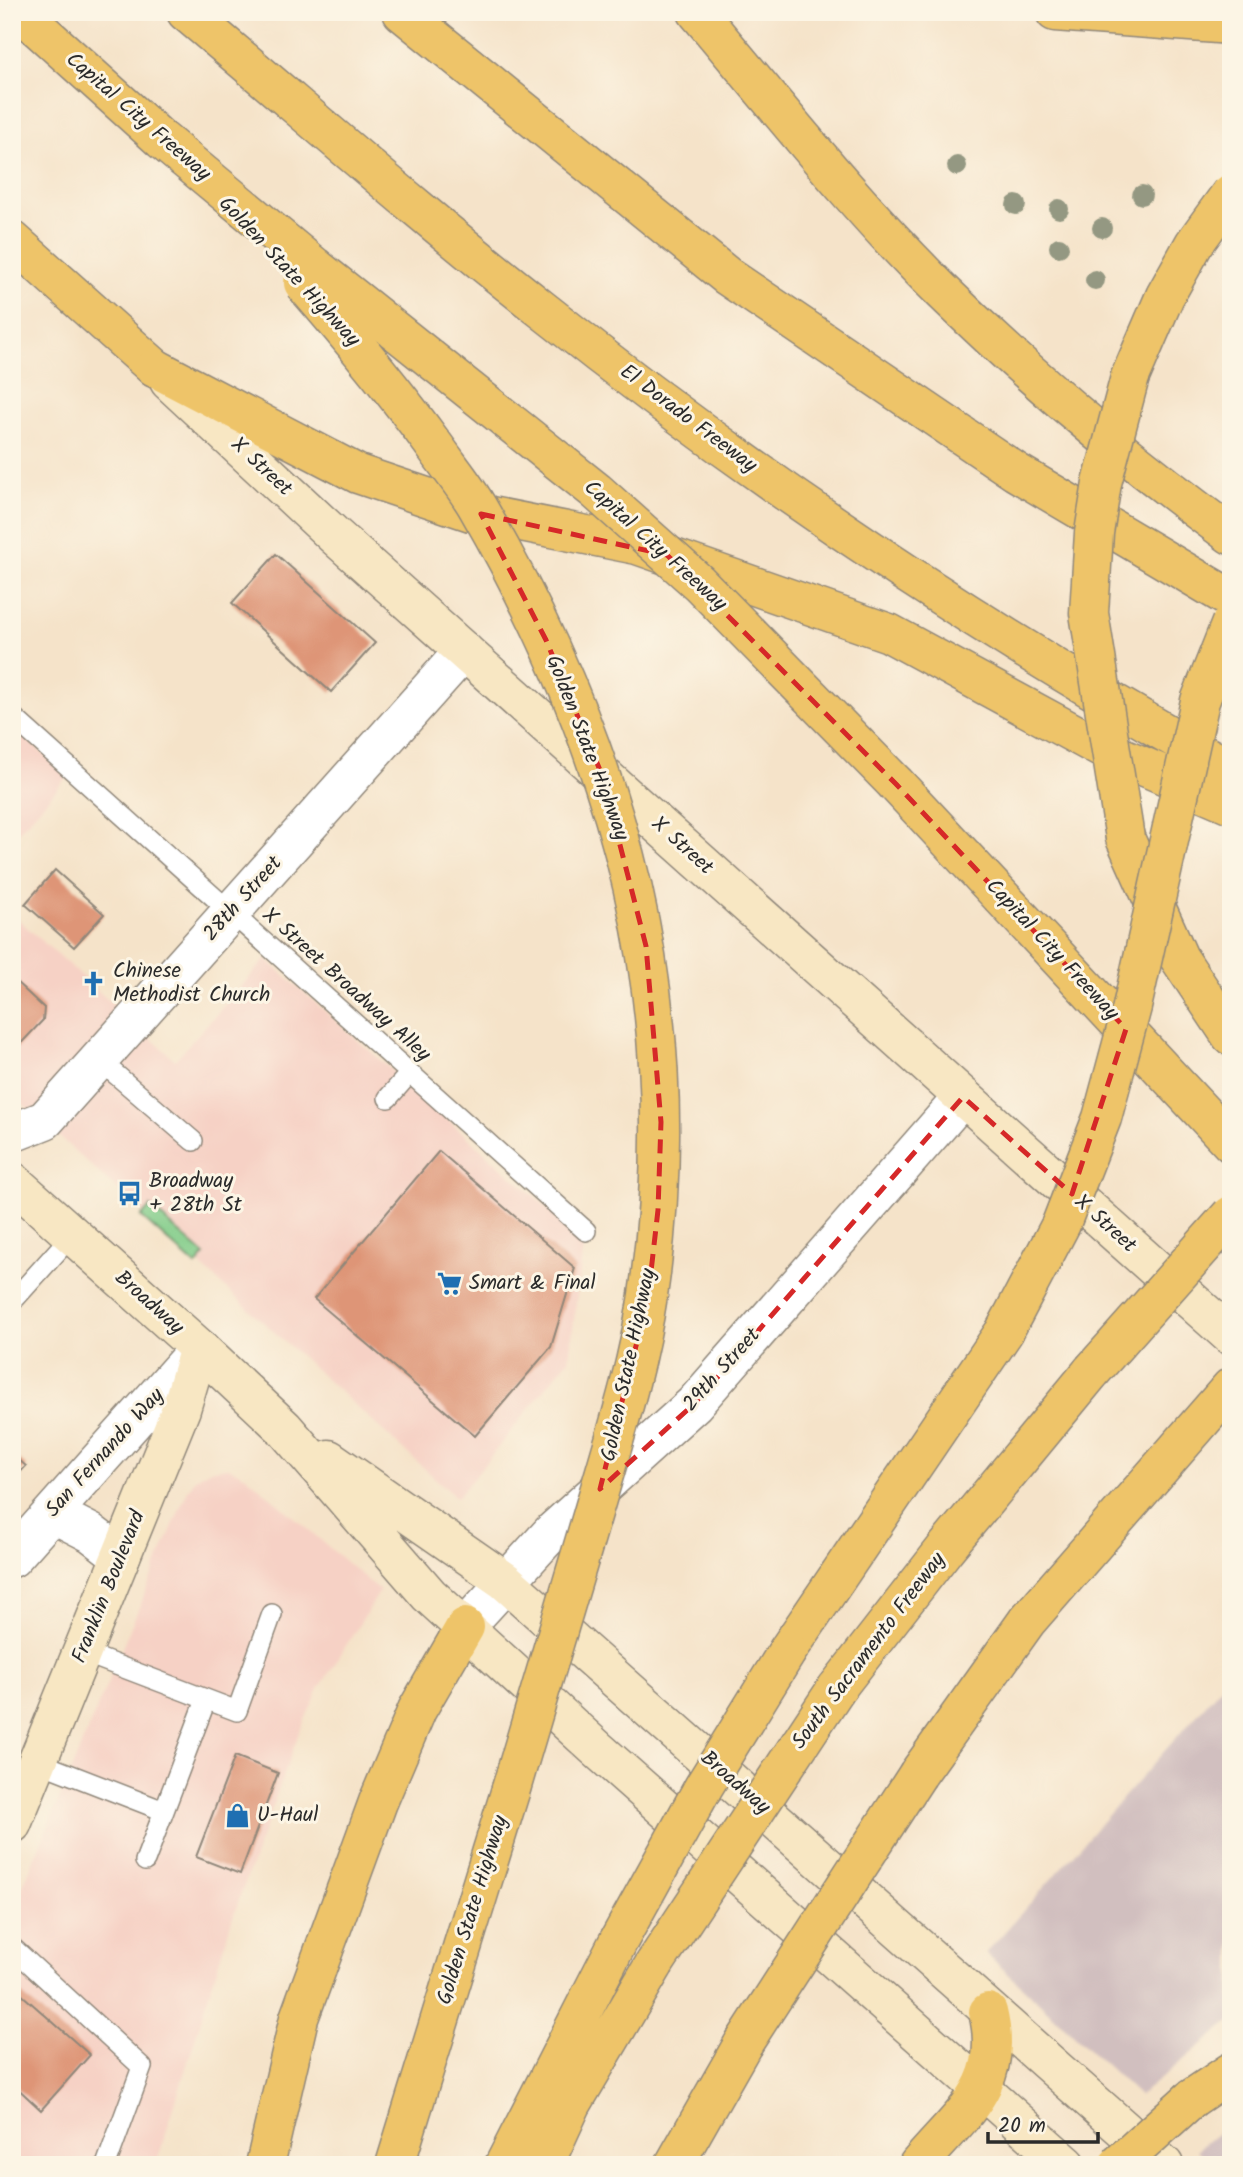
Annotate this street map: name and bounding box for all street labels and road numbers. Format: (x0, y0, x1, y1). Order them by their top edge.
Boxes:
street label: Capital City Freeway (58, 44, 218, 190)
street label: Golden State Highway (210, 189, 368, 355)
street label: El Dorado Freeway (612, 356, 764, 482)
street label: X Street (222, 429, 300, 505)
street label: Capital City Freeway (576, 472, 734, 620)
street label: Golden State Highway (536, 650, 638, 846)
street label: X Street (643, 809, 721, 884)
street label: 28th Street (195, 848, 291, 949)
street label: Capital City Freeway (977, 872, 1127, 1029)
street label: X Street Broadway Alley (254, 900, 438, 1070)
street label: X Street (1066, 1187, 1144, 1262)
street label: Broadway (107, 1263, 191, 1343)
street label: Golden State Highway (592, 1265, 666, 1464)
street label: 29th Street (675, 1320, 769, 1420)
street label: San Fernando Way (38, 1381, 172, 1525)
street label: Franklin Boulevard (63, 1505, 155, 1668)
street label: South Sacramento Freeway (784, 1545, 954, 1757)
street label: Broadway (692, 1743, 778, 1823)
street label: Golden State Highway (429, 1811, 518, 2009)

